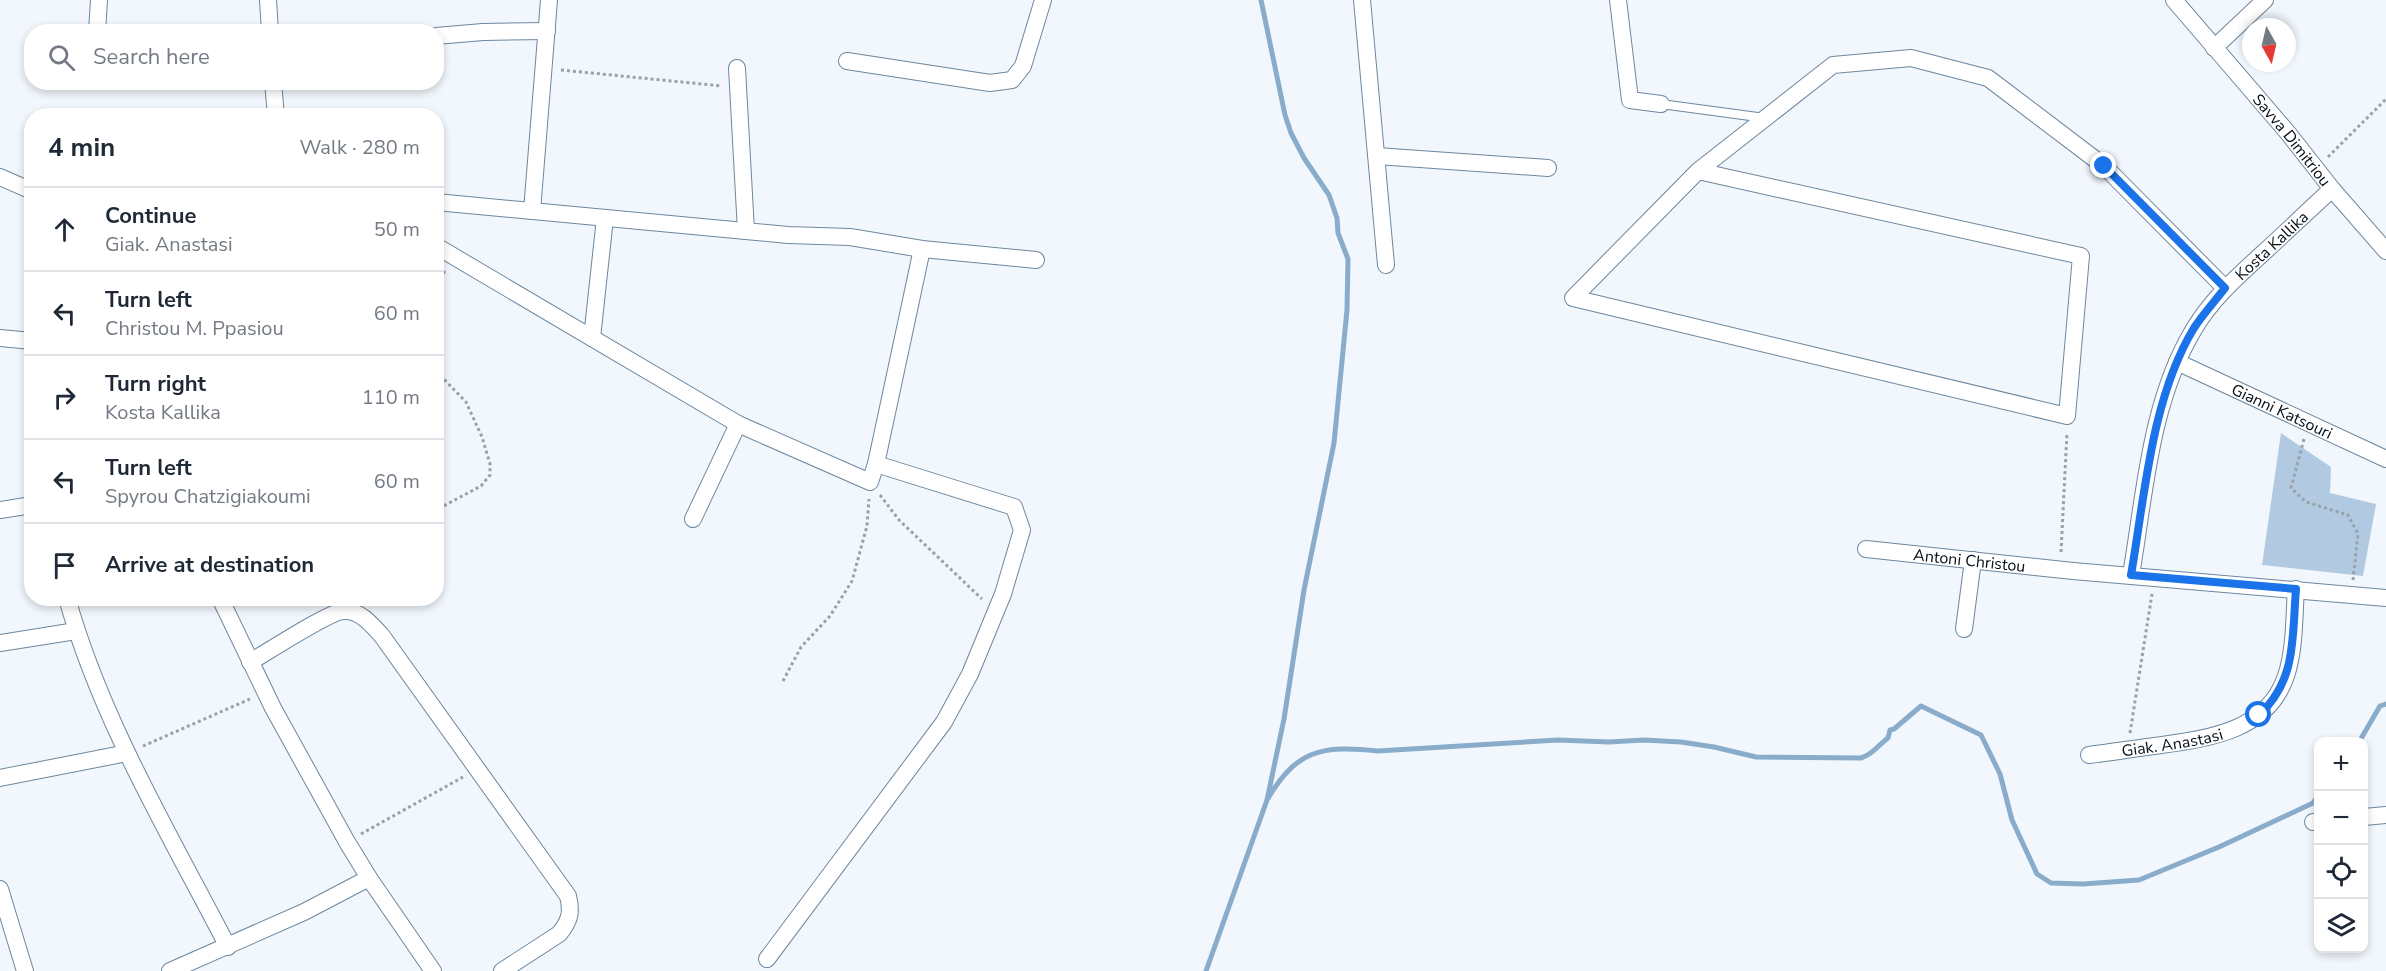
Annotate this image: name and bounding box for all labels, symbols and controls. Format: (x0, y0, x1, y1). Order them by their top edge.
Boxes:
north arrow (2242, 18, 2296, 72)
search box (24, 24, 444, 90)
icon: search (45, 41, 78, 74)
text: Search here (93, 42, 210, 72)
street label: Savva Dimitriou (2247, 89, 2336, 191)
text: 4 min (48, 130, 115, 165)
text: Walk · 280 m (300, 134, 420, 161)
route end (2090, 152, 2116, 178)
text: Continue (105, 201, 196, 231)
street label: Kosta Kallika (2231, 206, 2313, 286)
icon: ahead (48, 213, 81, 246)
text: 50 m (374, 216, 420, 243)
text: Giak. Anastasi (105, 231, 233, 258)
text: Turn left (105, 285, 192, 315)
icon: left (48, 297, 81, 330)
text: 60 m (374, 300, 420, 327)
text: Christou M. Ppasiou (105, 315, 284, 342)
text: Turn right (105, 369, 206, 399)
street label: Gianni Katsouri (2228, 379, 2336, 445)
icon: right (48, 381, 81, 414)
text: 110 m (362, 384, 420, 411)
text: Kosta Kallika (105, 399, 221, 426)
text: Turn left (105, 453, 192, 483)
icon: left (48, 465, 81, 498)
text: 60 m (374, 468, 420, 495)
text: Spyrou Chatzigiakoumi (105, 483, 311, 510)
street label: Antoni Christou (1912, 544, 2026, 578)
icon: arrive (48, 549, 81, 582)
text: Arrive at destination (105, 550, 314, 580)
route start (2245, 701, 2271, 727)
street label: Giak. Anastasi (2120, 724, 2226, 762)
map controls (2314, 737, 2368, 953)
button: + (2314, 737, 2368, 791)
button: − (2314, 791, 2368, 845)
button: locate (2314, 845, 2368, 899)
button: layers (2314, 899, 2368, 953)

